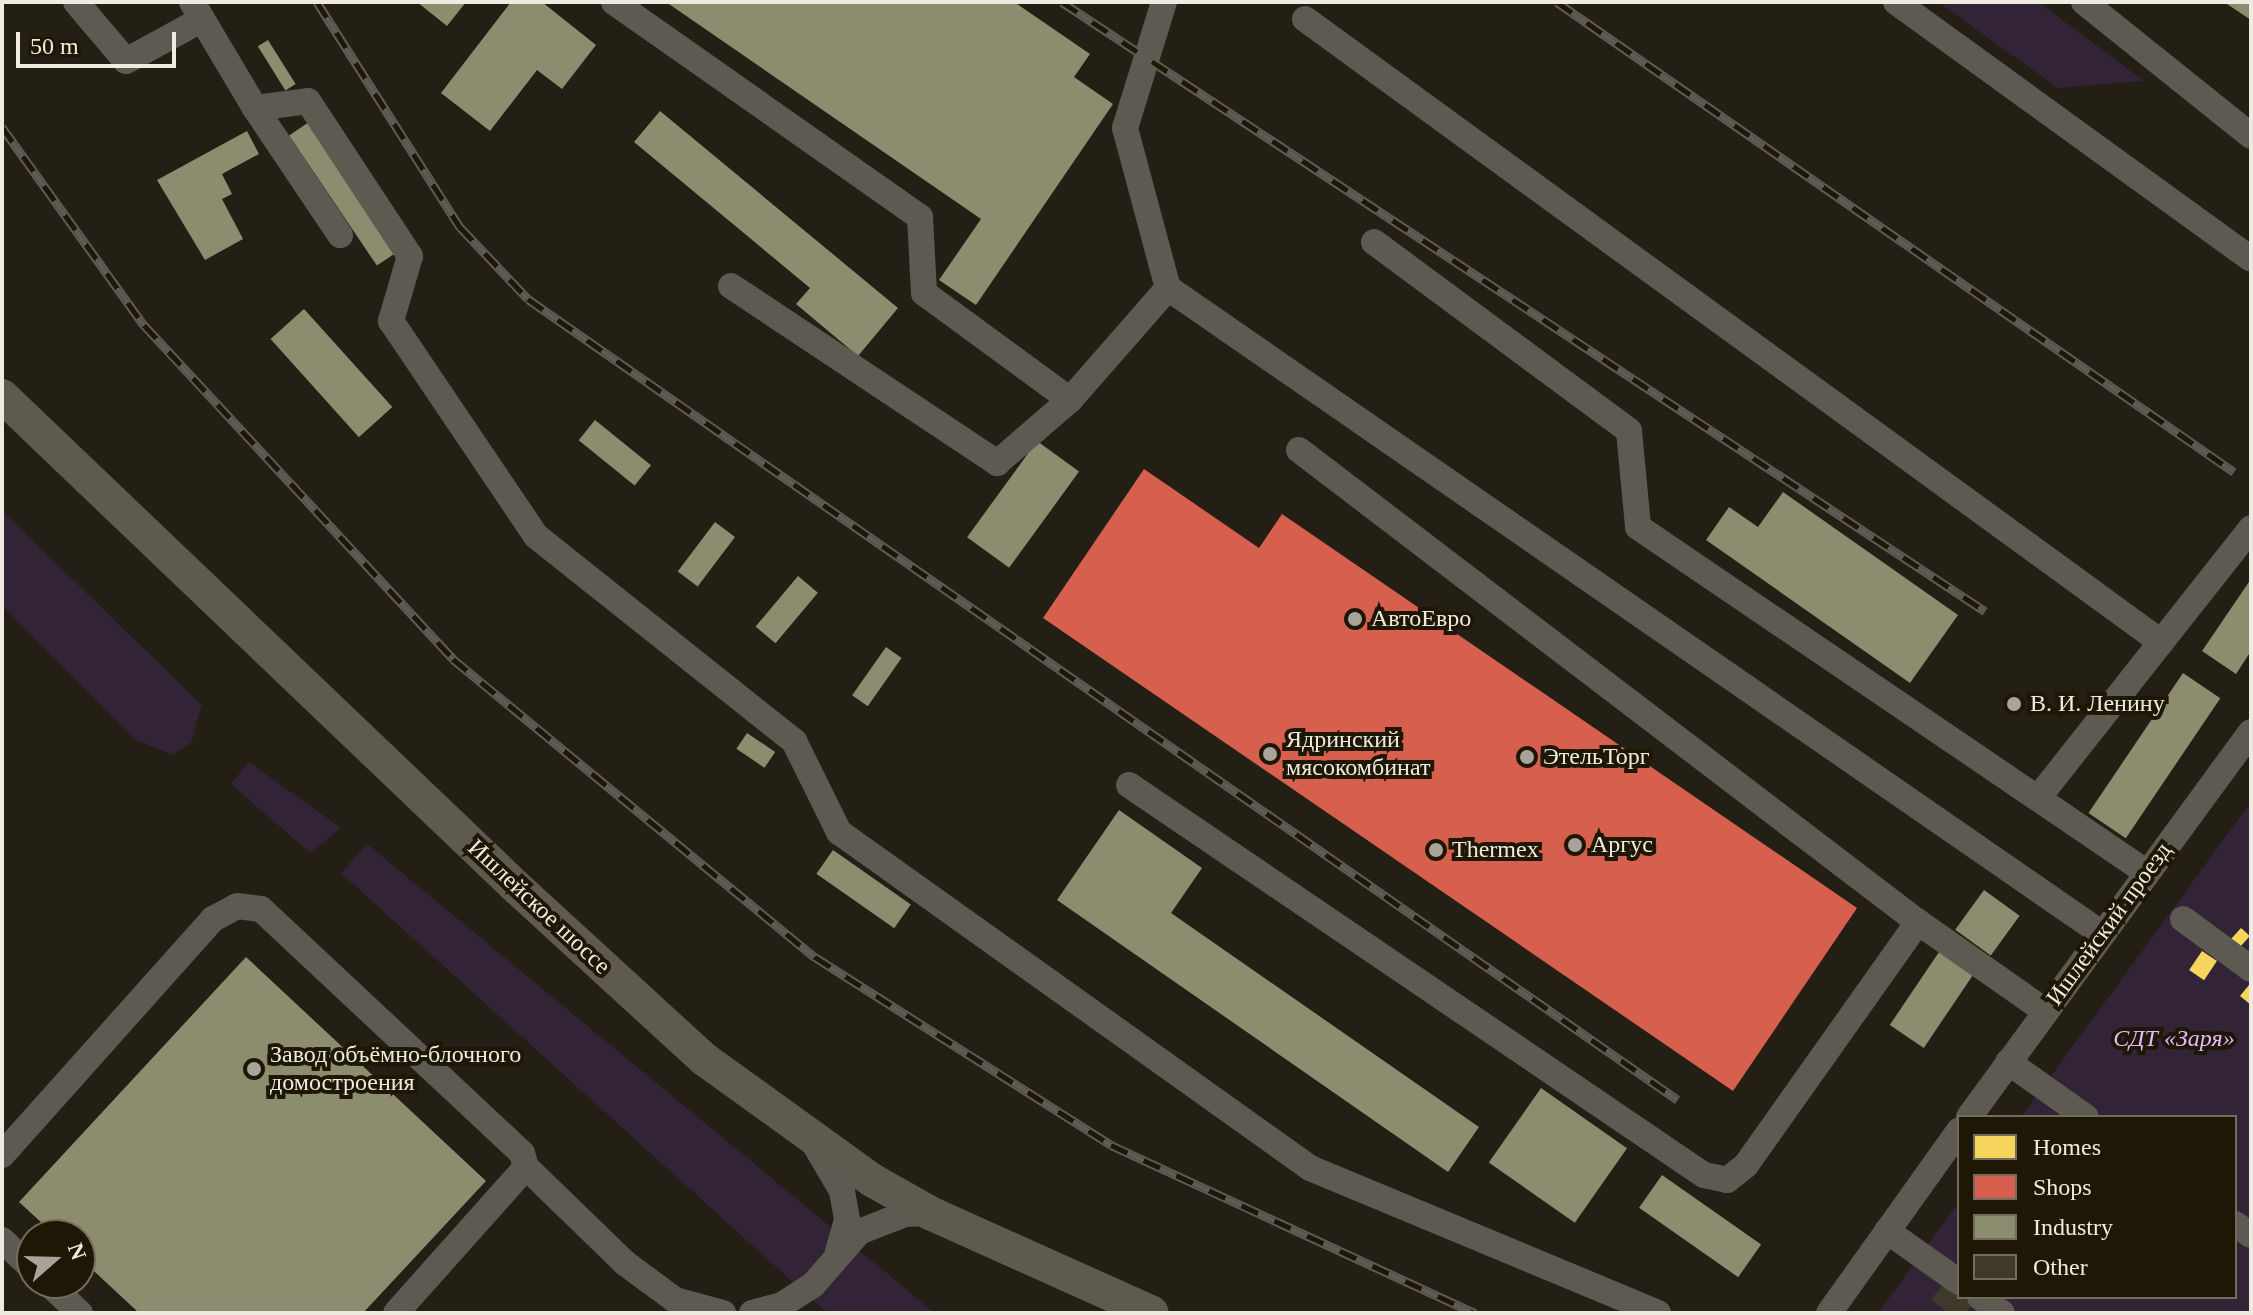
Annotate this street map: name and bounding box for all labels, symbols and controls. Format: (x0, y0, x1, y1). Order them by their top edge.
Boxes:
scale bar (20, 16, 180, 66)
text: 50 m (30, 33, 79, 59)
place label: АвтоЕвро (1371, 605, 1471, 633)
marker: АвтоЕвро (1346, 610, 1364, 628)
place label: В. И. Ленину (2030, 690, 2165, 718)
marker: В. И. Ленину (2005, 695, 2023, 713)
place label: Ядринский мясокомбинат (1286, 726, 1430, 782)
place label: ЭтельТорг (1543, 743, 1650, 771)
marker: Ядринский мясокомбинат (1261, 745, 1279, 763)
marker: ЭтельТорг (1518, 748, 1536, 766)
place label: Аргус (1591, 831, 1653, 859)
street label: Ишлейское шоссе (462, 834, 616, 980)
place label: Thermex (1452, 836, 1539, 864)
marker: Аргус (1566, 836, 1584, 854)
street label: Ишлейский проезд (2040, 837, 2178, 1011)
marker: Thermex (1427, 841, 1445, 859)
park label: СДТ «Заря» (2113, 1025, 2235, 1053)
place label: Завод объёмно-блочного домостроения (270, 1041, 521, 1097)
marker: Завод объёмно-блочного домостроения (245, 1060, 263, 1078)
legend (1957, 1115, 2237, 1299)
text: Homes (2033, 1134, 2101, 1160)
text: Shops (2033, 1174, 2092, 1200)
text: Industry (2033, 1214, 2113, 1240)
north arrow (16, 1219, 96, 1299)
text: N (63, 1240, 92, 1263)
text: Other (2033, 1254, 2088, 1280)

